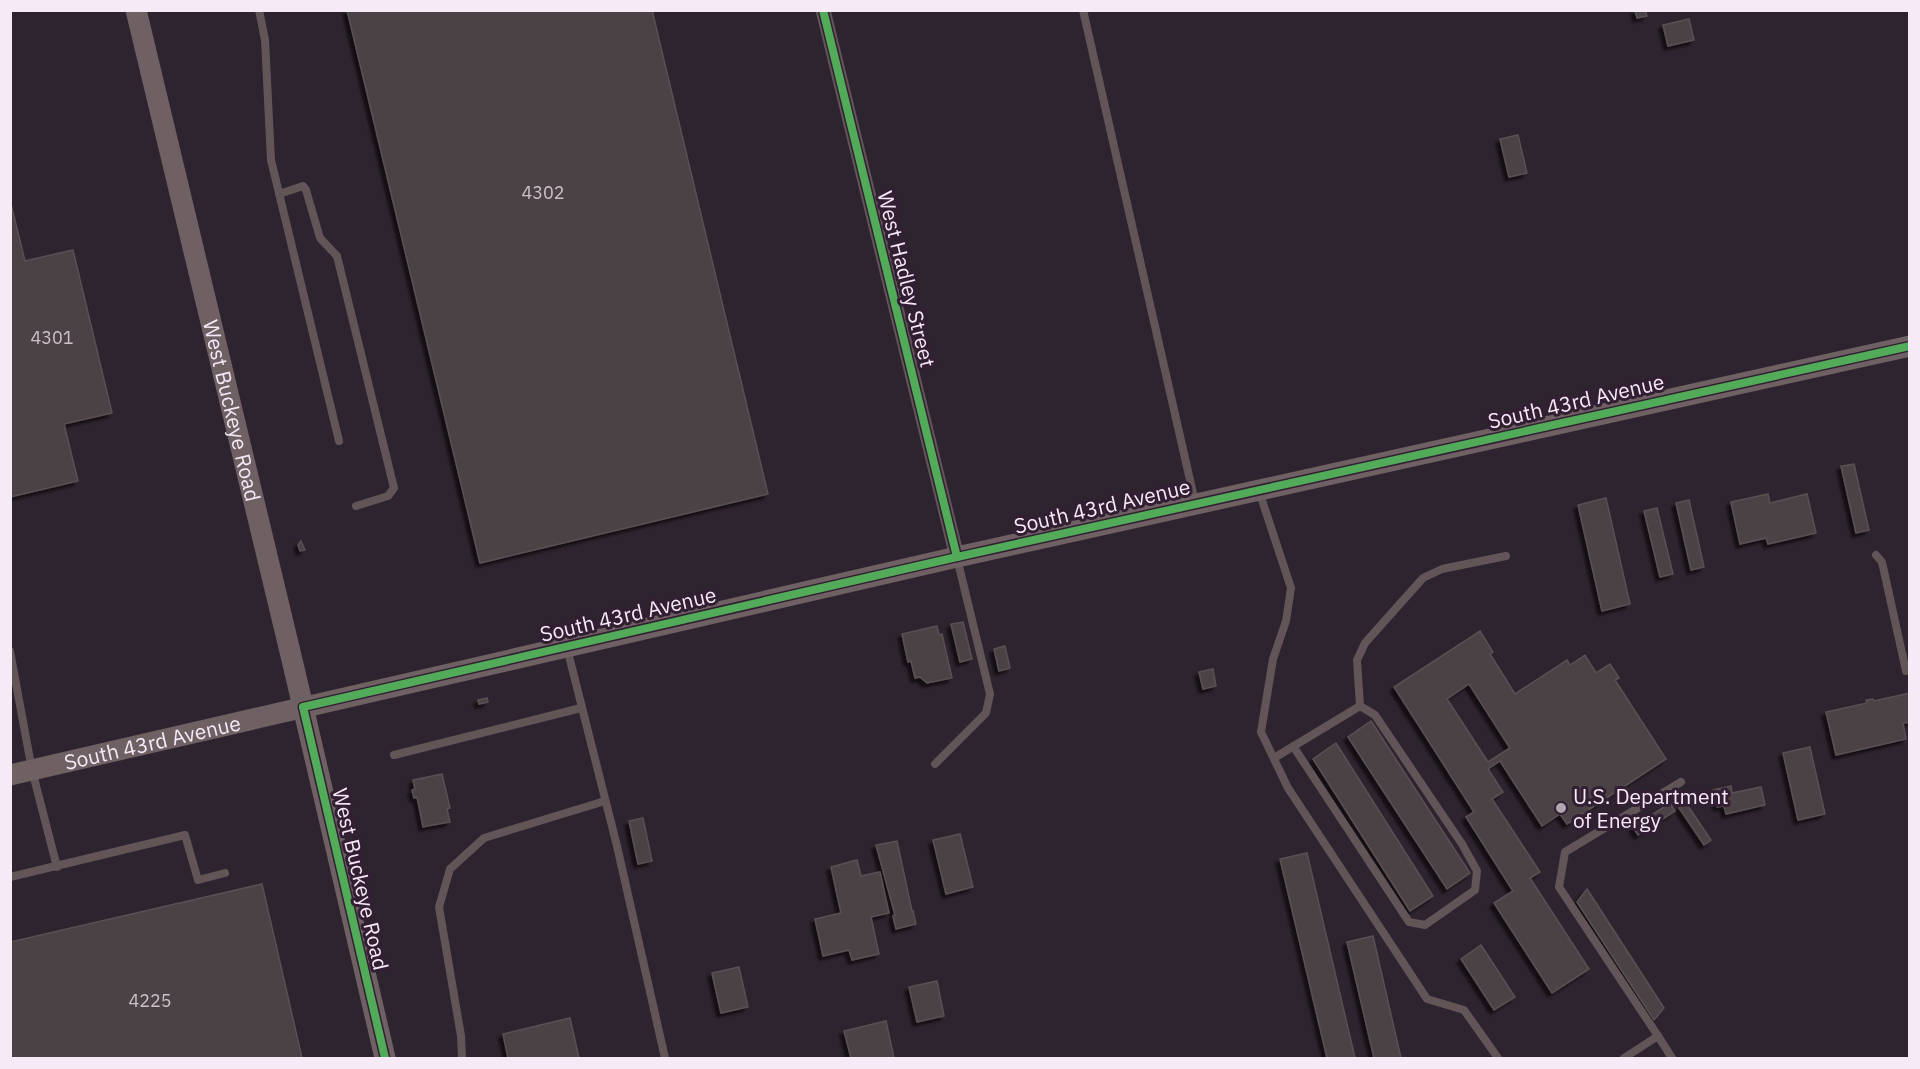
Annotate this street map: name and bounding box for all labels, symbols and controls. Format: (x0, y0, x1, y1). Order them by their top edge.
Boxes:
house number: 4302 (521, 181, 565, 204)
street label: West Hadley Street (872, 188, 942, 370)
street label: West Buckeye Road (197, 317, 267, 504)
house number: 4301 (30, 326, 74, 349)
street label: South 43rd Avenue (1485, 367, 1667, 435)
street label: South 43rd Avenue (1011, 472, 1193, 540)
street label: South 43rd Avenue (537, 580, 719, 648)
street label: South 43rd Avenue (61, 708, 243, 776)
place label: U.S. Department of Energy (1573, 782, 1729, 834)
street label: West Buckeye Road (326, 785, 396, 973)
marker: U.S. Department of Energy (1554, 801, 1568, 815)
house number: 4225 (128, 989, 172, 1012)

